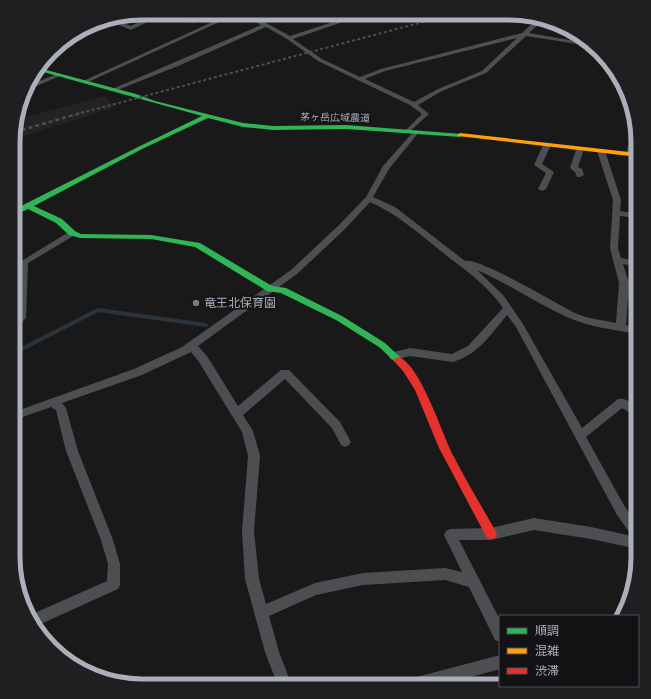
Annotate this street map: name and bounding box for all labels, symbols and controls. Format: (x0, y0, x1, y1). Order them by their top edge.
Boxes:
street label: 茅ヶ岳広域農道 (300, 111, 370, 125)
place label: 竜王北保育園 (204, 296, 276, 311)
marker: 竜王北保育園 (191, 298, 201, 308)
legend (499, 615, 639, 687)
text: 順調 (535, 624, 559, 639)
text: 混雑 (535, 644, 559, 659)
text: 渋滞 (535, 664, 559, 679)

